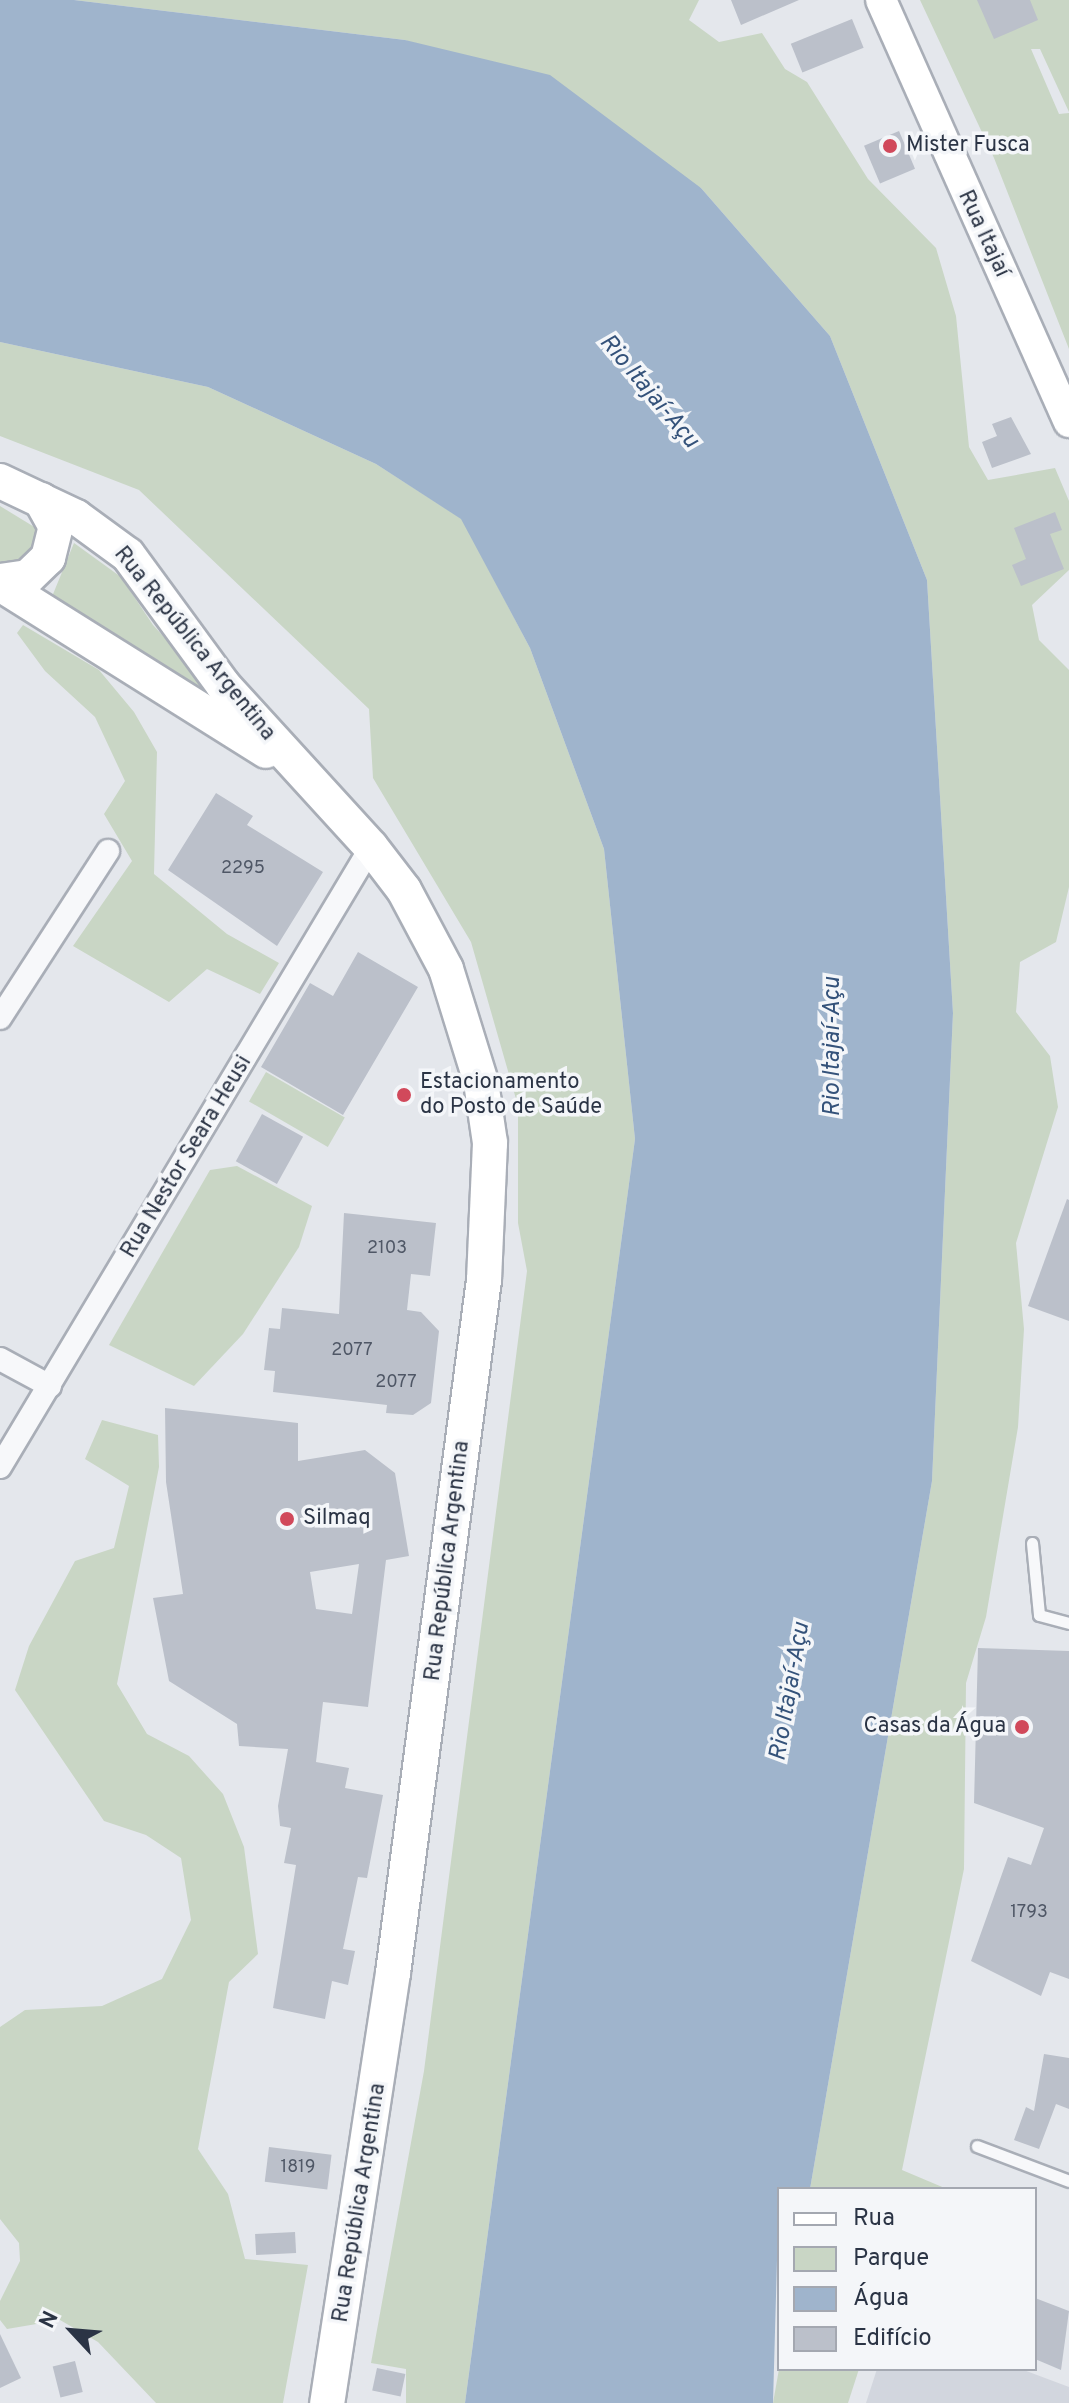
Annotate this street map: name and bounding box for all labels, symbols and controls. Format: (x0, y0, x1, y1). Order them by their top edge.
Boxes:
place label: Mister Fusca (906, 133, 1030, 159)
marker: Mister Fusca (881, 137, 899, 155)
street label: Rua Itajaí (951, 186, 1015, 282)
water label: Rio Itajaí-Açu (592, 329, 704, 455)
street label: Rua República Argentina (107, 541, 281, 747)
house number: 2295 (221, 858, 265, 880)
water label: Rio Itajaí-Açu (820, 977, 848, 1117)
street label: Rua Nestor Seara Heusi (116, 1051, 258, 1263)
place label: Estacionamento do Posto de Saúde (420, 1069, 602, 1120)
marker: Estacionamento do Posto de Saúde (395, 1086, 413, 1104)
house number: 2103 (367, 1238, 407, 1260)
house number: 2077 (331, 1340, 373, 1362)
house number: 2077 (375, 1372, 417, 1394)
street label: Rua República Argentina (420, 1439, 476, 1683)
place label: Silmaq (303, 1506, 371, 1532)
marker: Silmaq (278, 1510, 296, 1528)
water label: Rio Itajaí-Açu (765, 1620, 817, 1764)
place label: Casas da Água (863, 1714, 1006, 1740)
marker: Casas da Água (1013, 1718, 1031, 1736)
house number: 1793 (1010, 1902, 1048, 1924)
street label: Rua República Argentina (328, 2081, 392, 2325)
house number: 1819 (280, 2157, 316, 2179)
legend (777, 2187, 1037, 2371)
text: Rua (853, 2204, 895, 2234)
text: Parque (853, 2244, 929, 2274)
text: Água (853, 2284, 909, 2314)
north arrow (32, 2291, 112, 2371)
text: N (34, 2307, 66, 2333)
text: Edifício (853, 2324, 932, 2354)

